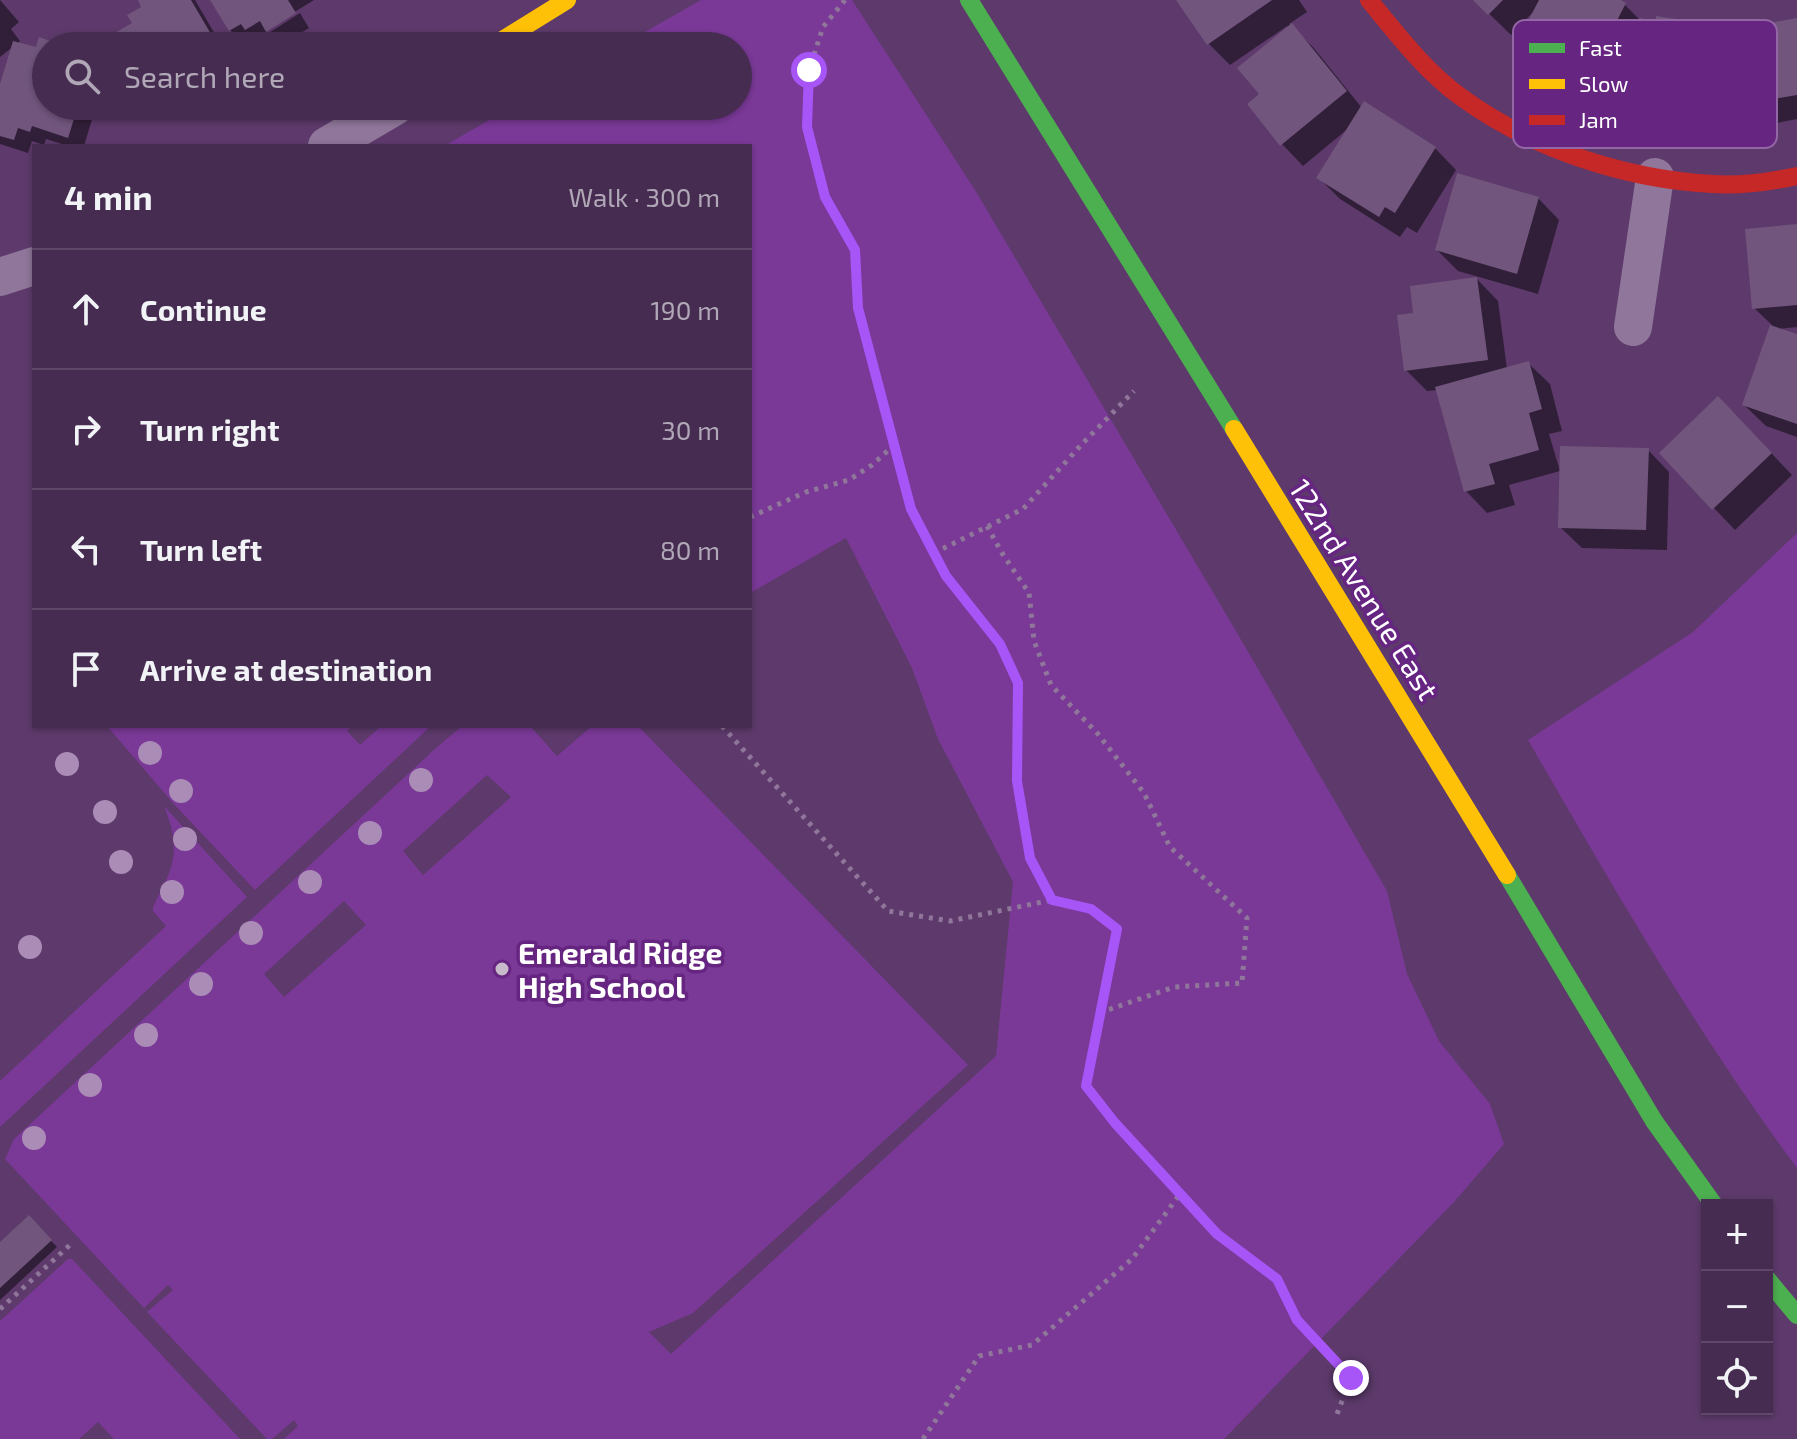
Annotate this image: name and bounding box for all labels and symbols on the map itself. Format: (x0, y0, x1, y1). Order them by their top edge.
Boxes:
legend (1513, 20, 1777, 148)
text: Fast (1579, 34, 1622, 60)
route start (791, 52, 827, 88)
text: Slow (1579, 70, 1628, 96)
text: Jam (1579, 106, 1618, 132)
street label: 122nd Avenue East (1283, 472, 1447, 706)
place label: Emerald Ridge High School (518, 934, 723, 1004)
marker: Emerald Ridge High School (493, 960, 511, 978)
route end (1333, 1360, 1369, 1396)

